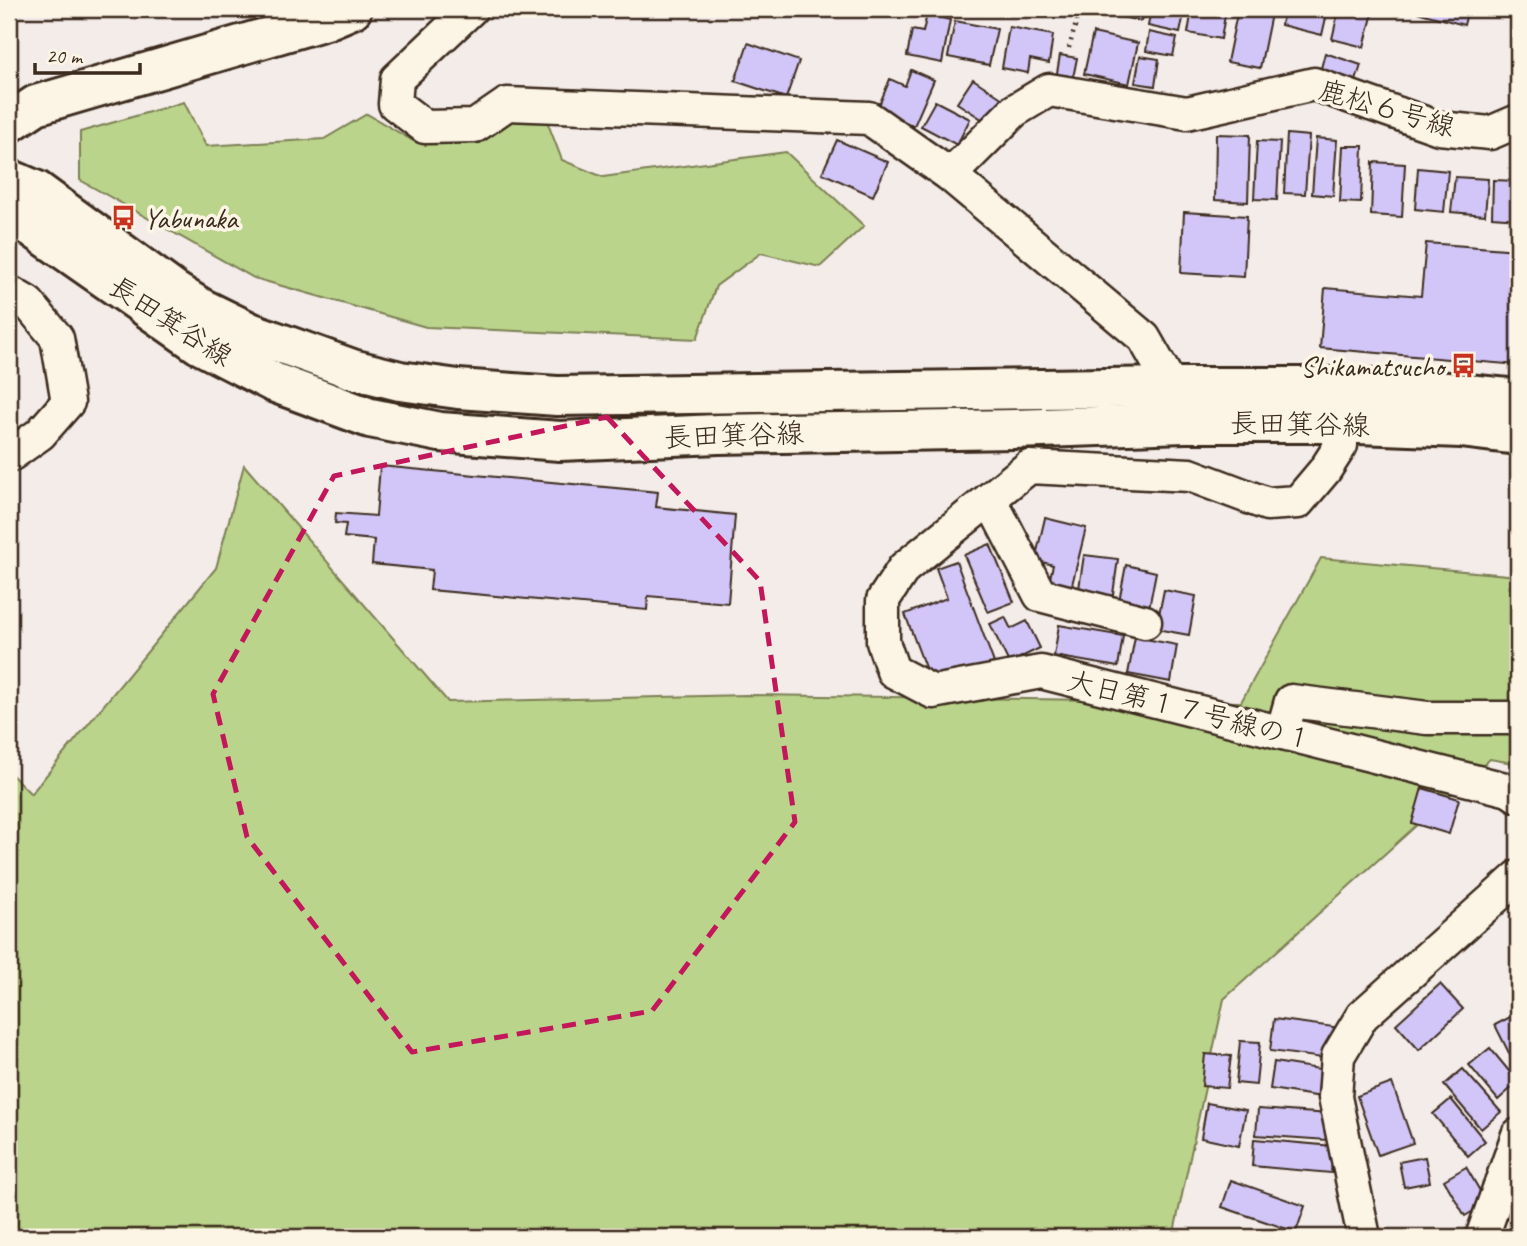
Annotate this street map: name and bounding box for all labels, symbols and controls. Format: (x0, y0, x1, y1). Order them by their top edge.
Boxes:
scale bar (35, 32, 140, 76)
text: 20 m (46, 43, 84, 69)
street label: 鹿松６号線 (1315, 72, 1459, 144)
place label: Yabunaka (144, 201, 239, 236)
bus stop icon: Yabunaka (110, 204, 138, 232)
street label: 長田箕谷線 (103, 268, 239, 374)
place label: Shikamatsucho (1300, 349, 1447, 384)
bus stop icon: Shikamatsucho (1450, 352, 1478, 380)
street label: 長田箕谷線 (1230, 405, 1370, 443)
street label: 長田箕谷線 (663, 415, 805, 455)
street label: 大日第１７号線の１ (1064, 663, 1316, 757)

